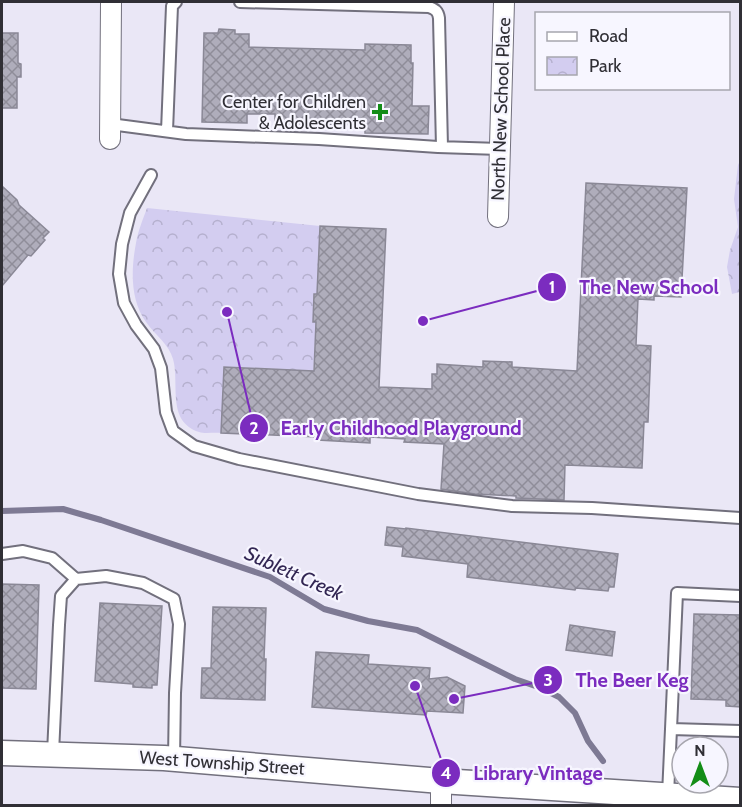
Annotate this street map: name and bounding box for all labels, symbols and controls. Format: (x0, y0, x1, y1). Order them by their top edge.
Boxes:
legend (535, 12, 730, 90)
street label: North New School Place (487, 17, 515, 201)
text: Road (589, 25, 628, 47)
text: Park (589, 55, 622, 77)
place label: Center for Children & Adolescents (222, 91, 366, 134)
marker: Center for Children & Adolescents (371, 103, 389, 121)
callout: The New School (537, 268, 731, 306)
text: The New School (579, 275, 719, 299)
text: 1 (549, 276, 555, 298)
callout: Early Childhood Playground (239, 409, 534, 447)
text: Early Childhood Playground (280, 416, 522, 440)
text: 2 (249, 417, 259, 439)
water label: Sublett Creek (241, 541, 348, 606)
callout: The Beer Keg (533, 661, 701, 699)
text: The Beer Keg (575, 668, 689, 692)
text: 3 (543, 669, 553, 691)
north arrow (670, 735, 730, 795)
text: N (694, 741, 706, 760)
street label: West Township Street (139, 746, 305, 780)
callout: Library Vintage (431, 754, 615, 792)
text: Library Vintage (473, 761, 603, 785)
text: 4 (440, 762, 452, 784)

